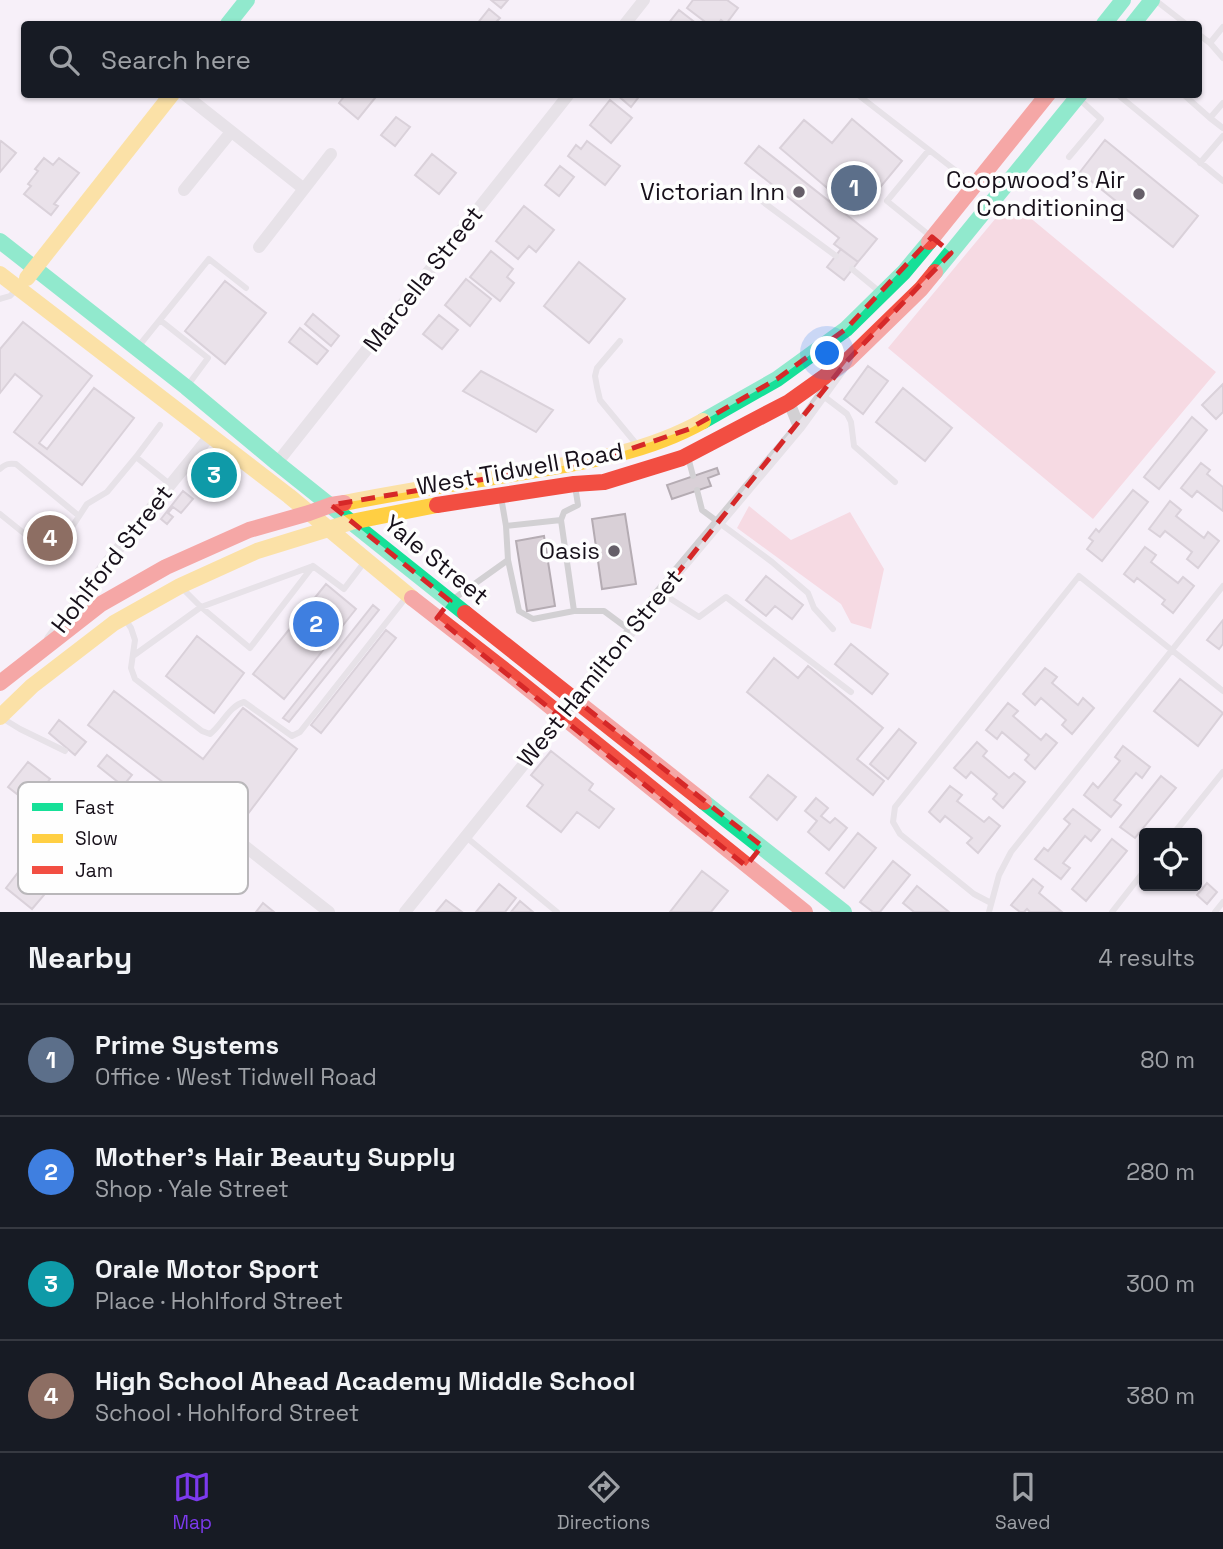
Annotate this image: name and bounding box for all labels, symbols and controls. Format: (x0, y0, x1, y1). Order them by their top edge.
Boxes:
search box (21, 21, 1202, 98)
icon: search (45, 41, 83, 79)
text: Search here (101, 43, 251, 77)
pin: 1 (831, 162, 877, 214)
place label: Coopwood's Air Conditioning (946, 164, 1125, 223)
place label: Victorian Inn (640, 176, 785, 207)
marker: Victorian Inn (791, 184, 807, 200)
marker: Coopwood's Air Conditioning (1131, 186, 1147, 202)
street label: Marcella Street (356, 199, 489, 358)
your location (810, 336, 844, 370)
street label: West Tidwell Road (414, 435, 626, 502)
pin: 3 (191, 449, 237, 501)
street label: Hohlford Street (44, 478, 179, 639)
street label: Yale Street (378, 508, 495, 611)
pin: 4 (27, 512, 73, 564)
place label: Oasis (539, 535, 600, 566)
marker: Oasis (606, 543, 622, 559)
street label: West Hamilton Street (510, 562, 689, 773)
pin: 2 (293, 598, 339, 650)
legend (18, 782, 248, 894)
text: Fast (75, 795, 115, 820)
text: Slow (75, 826, 118, 851)
map controls (1139, 828, 1202, 891)
button: locate (1139, 828, 1202, 891)
text: Jam (75, 858, 113, 883)
text: Nearby (28, 938, 132, 977)
text: 4 results (1098, 943, 1195, 973)
text: Prime Systems (95, 1028, 279, 1062)
text: 1 (46, 1045, 56, 1075)
text: 80 m (1140, 1045, 1195, 1075)
text: Office · West Tidwell Road (95, 1062, 377, 1092)
text: Mother's Hair Beauty Supply (95, 1140, 455, 1174)
text: 2 (44, 1157, 58, 1187)
text: 280 m (1126, 1157, 1195, 1187)
text: Shop · Yale Street (95, 1174, 289, 1204)
text: Orale Motor Sport (95, 1252, 319, 1286)
text: 3 (44, 1269, 58, 1299)
text: 300 m (1126, 1269, 1195, 1299)
text: Place · Hohlford Street (95, 1286, 343, 1316)
text: High School Ahead Academy Middle School (95, 1364, 635, 1398)
text: 4 (44, 1381, 58, 1411)
text: 380 m (1126, 1381, 1195, 1411)
text: School · Hohlford Street (95, 1398, 359, 1428)
tab: Map (172, 1468, 212, 1535)
tab: Directions (557, 1468, 650, 1535)
tab: Saved (995, 1468, 1051, 1535)

